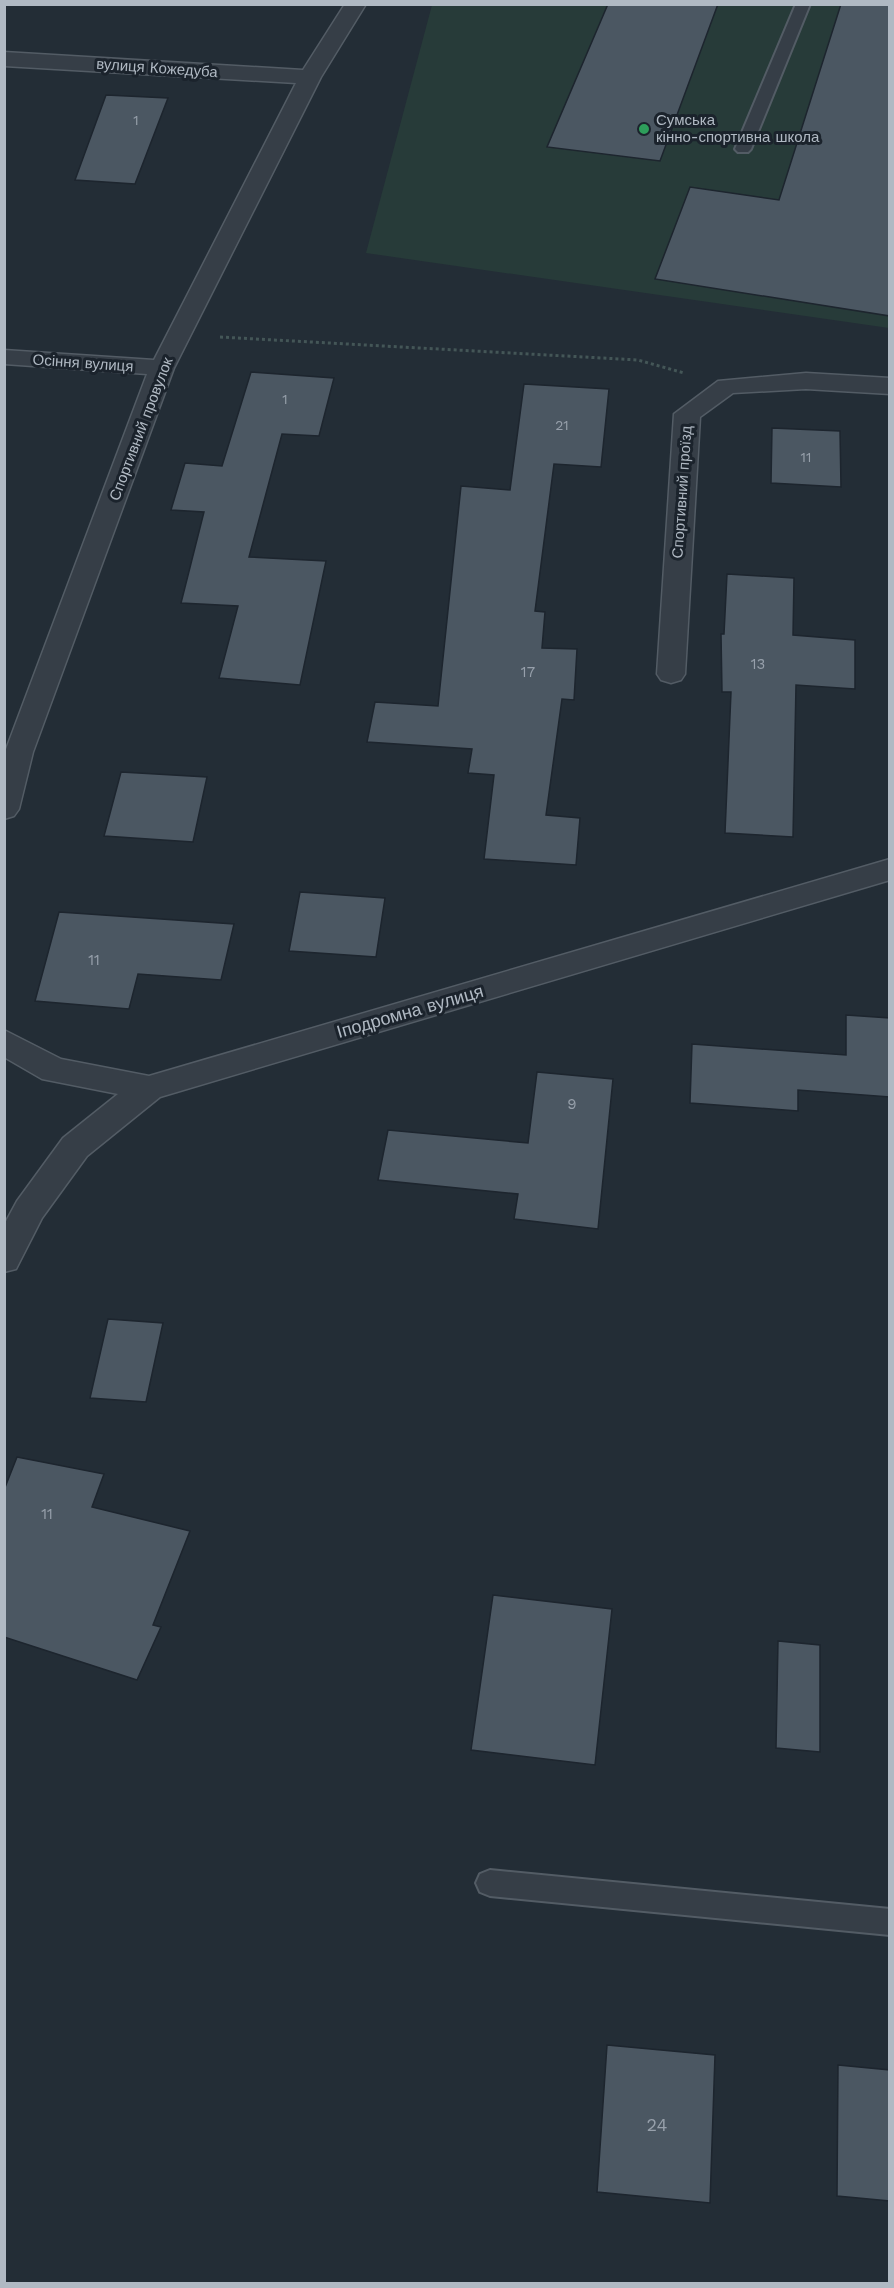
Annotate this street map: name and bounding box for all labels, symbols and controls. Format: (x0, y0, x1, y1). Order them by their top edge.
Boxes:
street label: вулиця Кожедуба (96, 55, 219, 81)
place label: Сумська кінно-спортивна школа (656, 111, 820, 146)
house number: 1 (133, 112, 139, 128)
marker: Сумська кінно-спортивна школа (637, 122, 651, 136)
street label: Осіння вулиця (32, 351, 134, 375)
street label: Спортивний провулок (105, 354, 177, 503)
house number: 1 (282, 391, 288, 407)
house number: 21 (555, 417, 569, 433)
street label: Спортивний проїзд (668, 425, 696, 559)
house number: 11 (801, 449, 811, 465)
house number: 13 (751, 655, 765, 673)
house number: 17 (521, 663, 535, 681)
house number: 11 (88, 951, 100, 969)
street label: Іподромна вулиця (334, 980, 486, 1042)
house number: 9 (567, 1095, 577, 1113)
house number: 11 (41, 1505, 53, 1523)
house number: 24 (647, 2114, 667, 2135)

